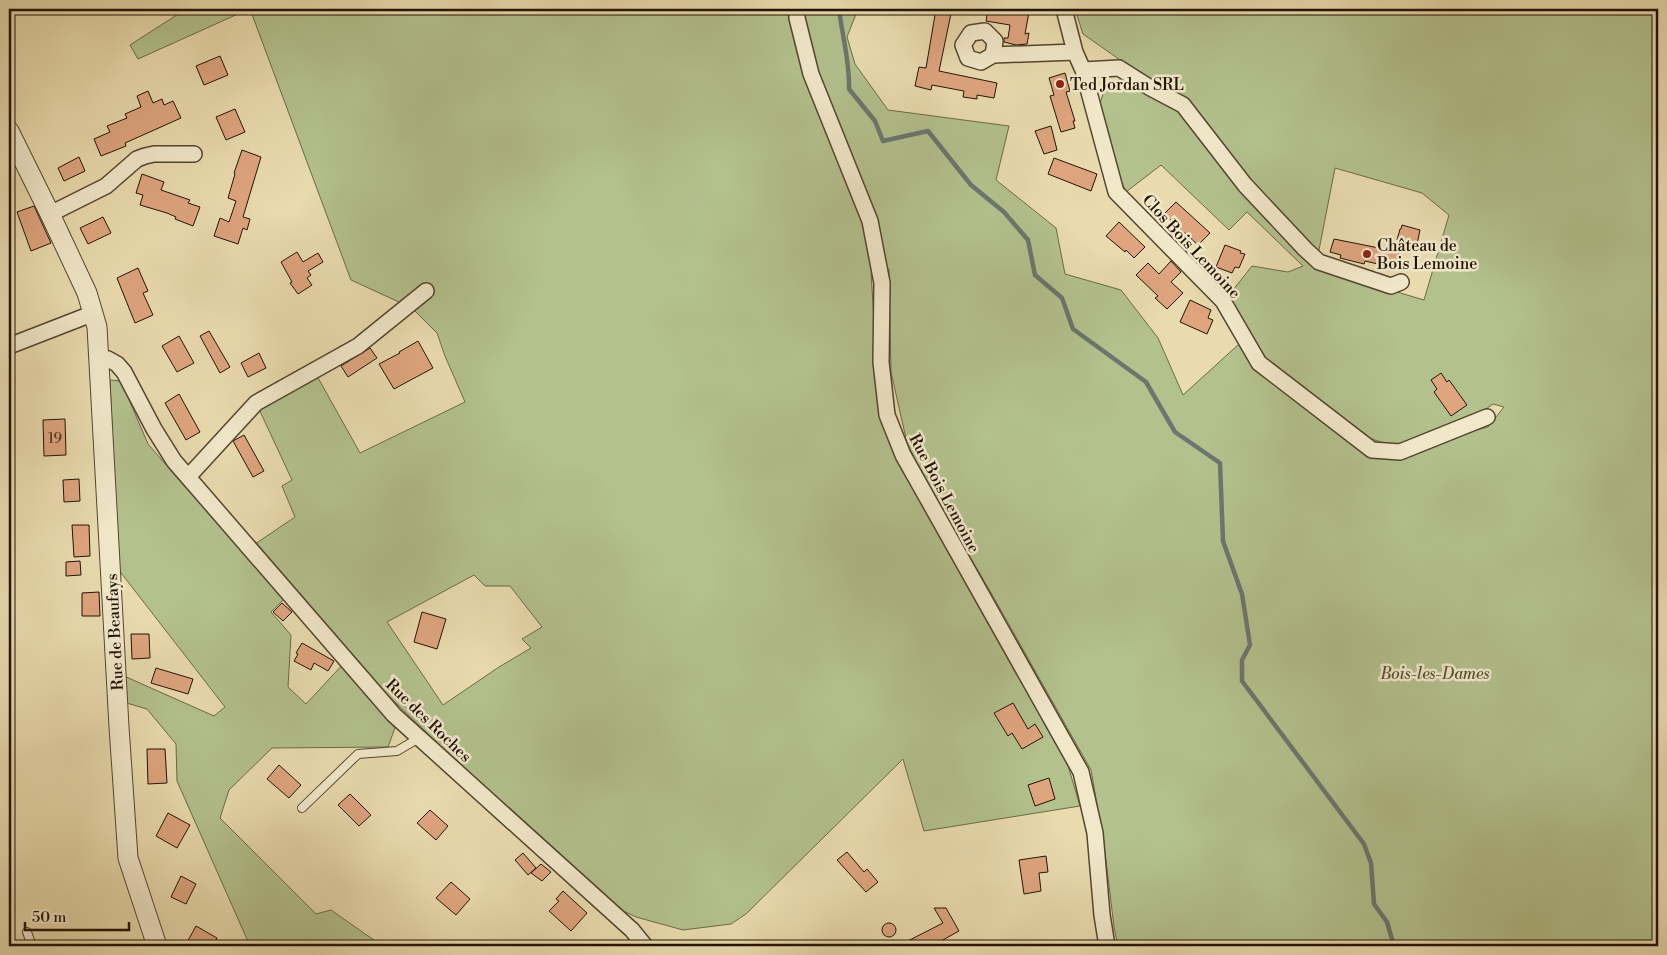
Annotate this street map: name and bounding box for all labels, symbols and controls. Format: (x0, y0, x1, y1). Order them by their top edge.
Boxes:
place label: Ted Jordan SRL (1070, 75, 1184, 95)
marker: Ted Jordan SRL (1054, 78, 1066, 90)
street label: Clos Bois Lemoine (1138, 190, 1245, 303)
place label: Château de Bois Lemoine (1376, 236, 1477, 274)
marker: Château de Bois Lemoine (1361, 248, 1373, 260)
house number: 19 (48, 430, 62, 448)
street label: Rue Bois Lemoine (904, 431, 984, 556)
street label: Rue de Beaufays (102, 573, 128, 691)
park label: Bois-les-Dames (1380, 664, 1489, 684)
street label: Rue des Roches (381, 675, 475, 767)
scale bar (25, 900, 129, 932)
text: 50 m (32, 908, 66, 927)

